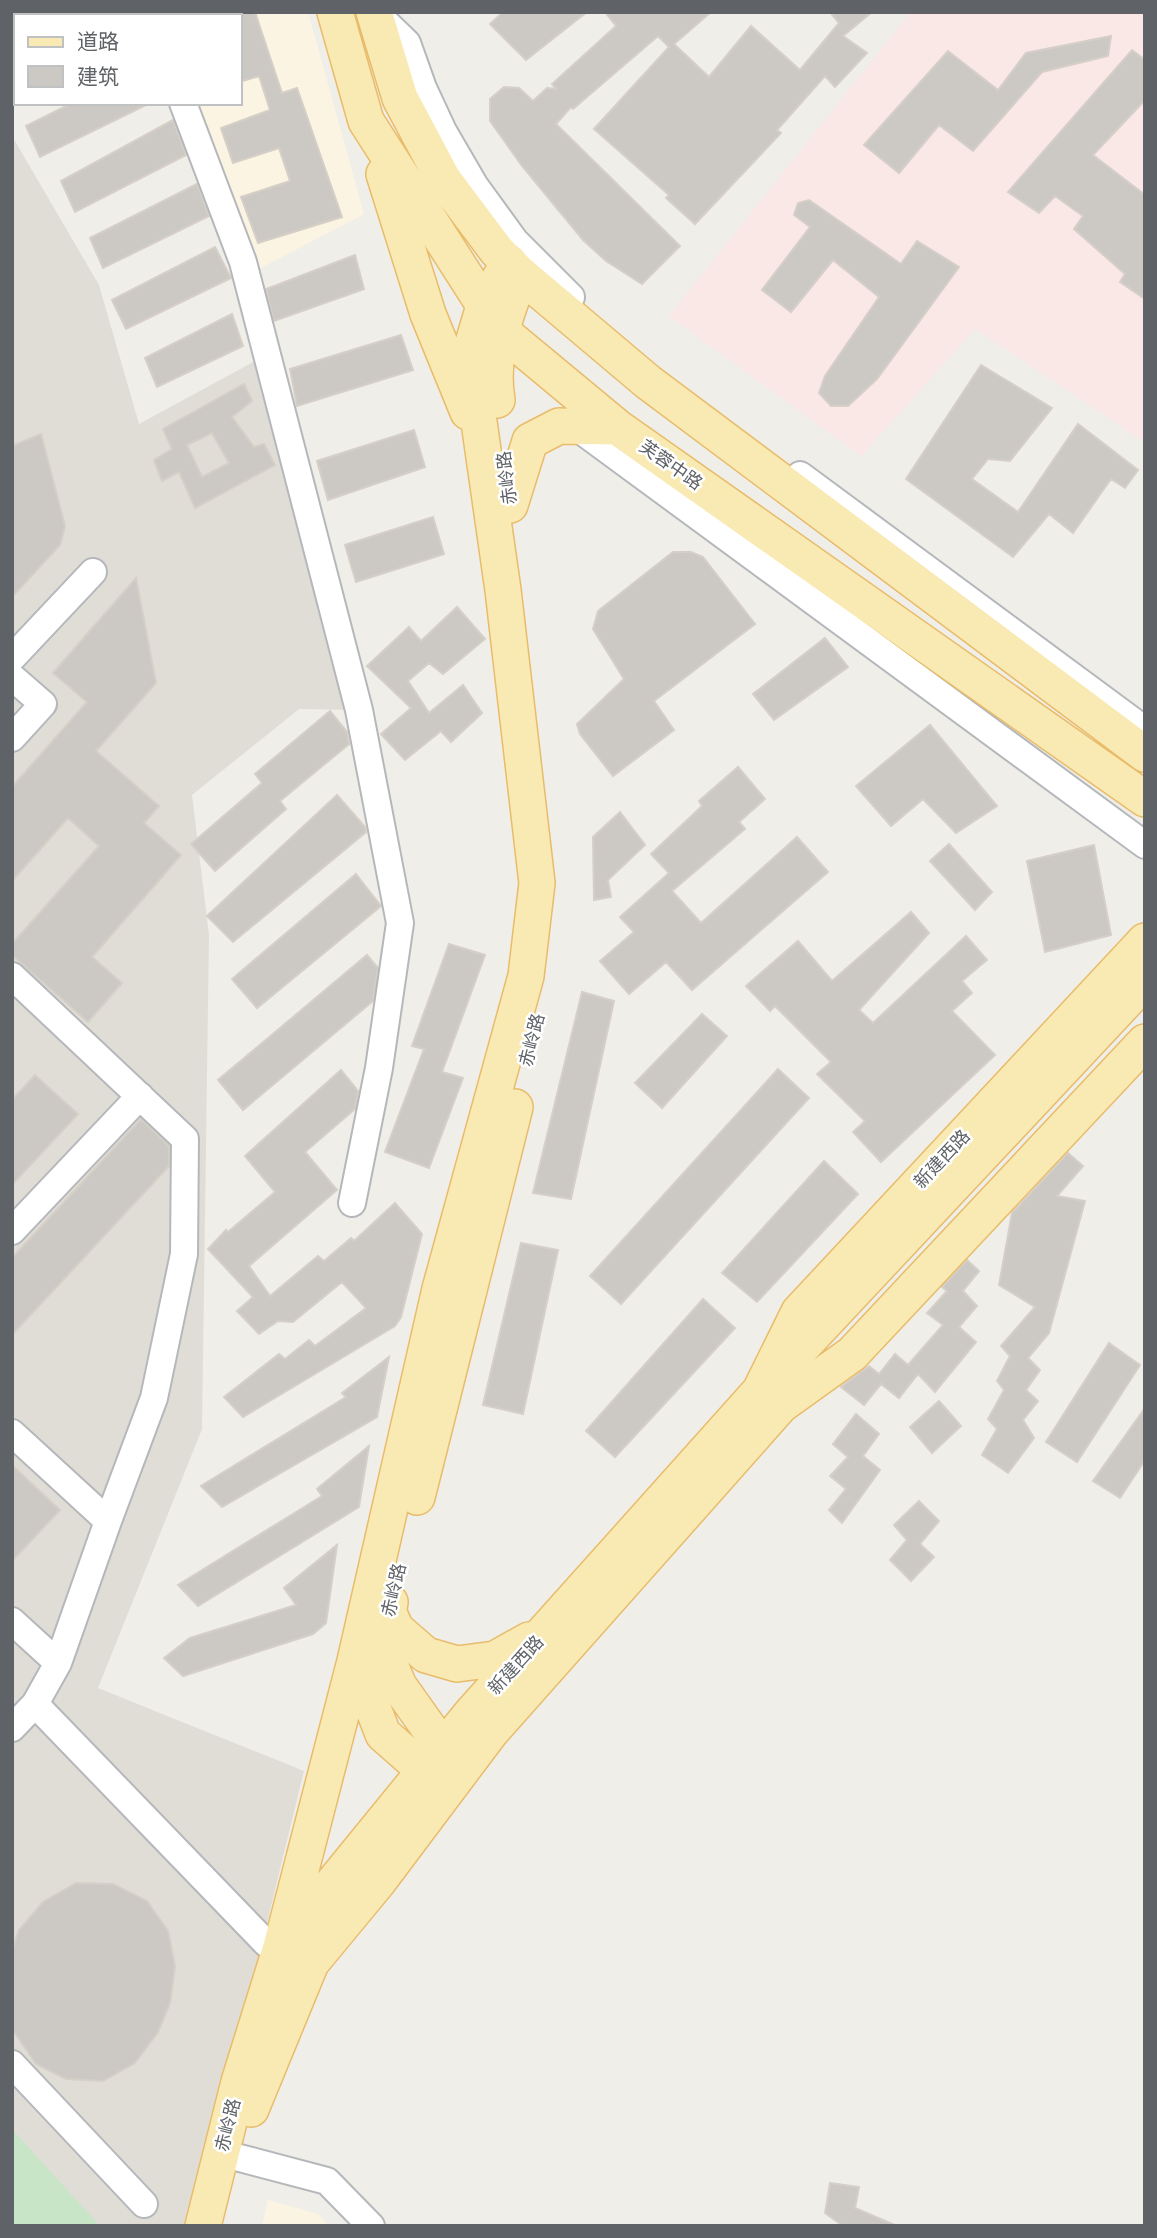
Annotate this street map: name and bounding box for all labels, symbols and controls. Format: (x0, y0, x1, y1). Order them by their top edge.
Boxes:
legend (14, 14, 242, 105)
text: 道路 (77, 27, 119, 55)
text: 建筑 (77, 62, 119, 90)
street label: 芙蓉中路 (635, 434, 708, 495)
street label: 赤岭路 (491, 450, 521, 506)
street label: 赤岭路 (513, 1011, 549, 1069)
street label: 新建西路 (908, 1124, 975, 1193)
street label: 赤岭路 (375, 1561, 411, 1619)
street label: 新建西路 (482, 1630, 548, 1699)
street label: 赤岭路 (209, 2096, 245, 2154)

